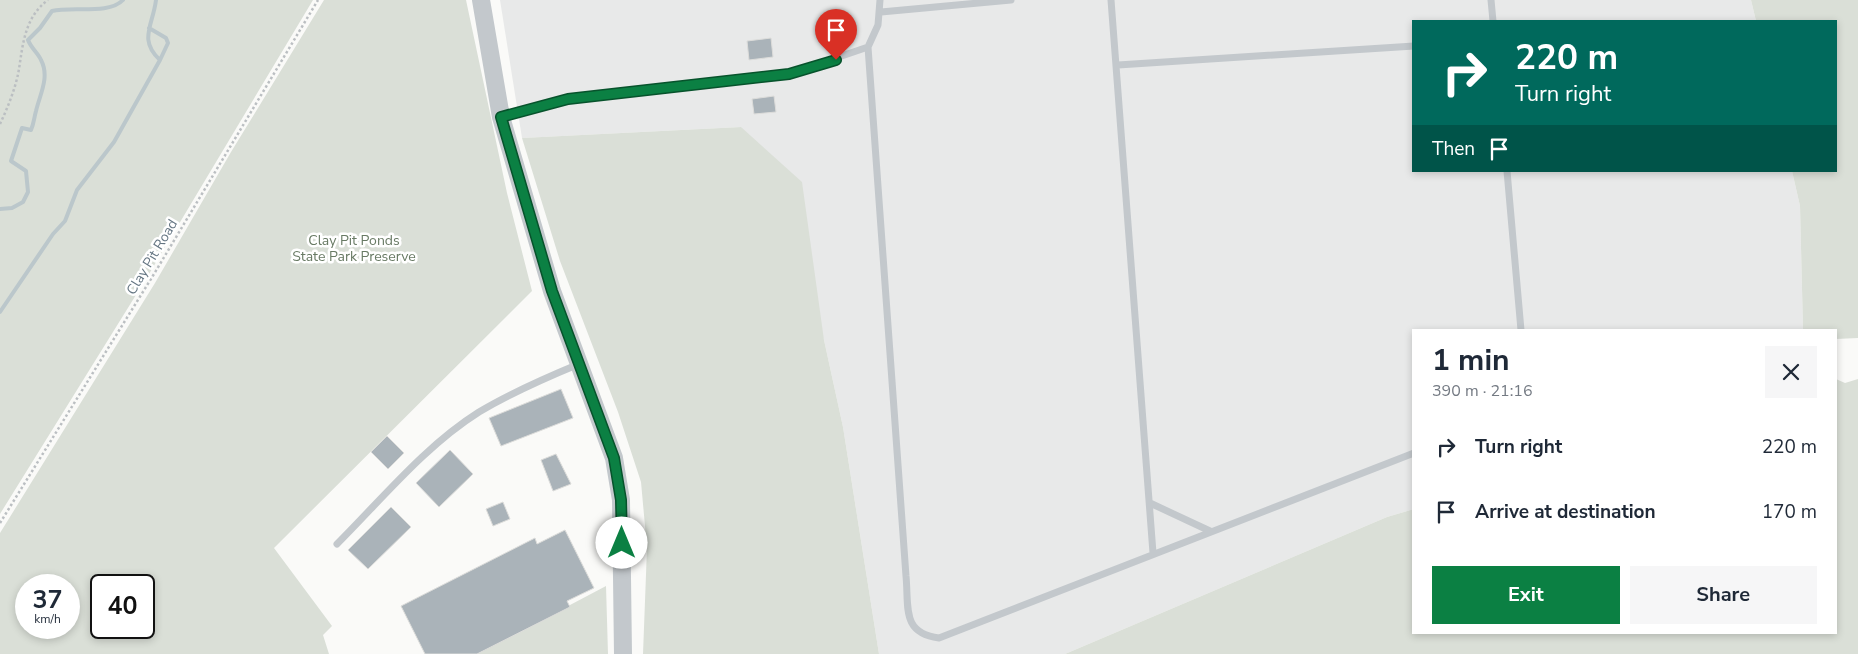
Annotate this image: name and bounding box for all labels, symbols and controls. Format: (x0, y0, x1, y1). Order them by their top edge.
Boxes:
pin (815, 9, 857, 60)
icon: arrive (822, 16, 850, 44)
text: 220 m (1515, 34, 1618, 81)
icon: right (1432, 40, 1497, 105)
text: Turn right (1515, 79, 1611, 109)
icon: arrive (1485, 135, 1513, 163)
text: Then (1432, 136, 1475, 162)
street label: Clay Pit Road (122, 216, 182, 298)
park label: Clay Pit Ponds State Park Preserve (292, 231, 416, 266)
text: 1 min (1432, 340, 1510, 381)
button: close (1765, 346, 1817, 398)
text: 390 m · 21:16 (1432, 380, 1533, 402)
icon: right (1432, 433, 1460, 461)
text: Turn right (1475, 434, 1562, 460)
text: 220 m (1762, 434, 1817, 460)
icon: arrive (1432, 498, 1460, 526)
text: Arrive at destination (1475, 499, 1656, 525)
text: 170 m (1762, 499, 1817, 525)
position arrow (595, 516, 647, 568)
button: Exit (1432, 566, 1620, 624)
button: Share (1630, 566, 1817, 624)
speed limit sign: 40 (90, 574, 155, 639)
text: 37 (32, 583, 63, 617)
text: km/h (34, 611, 61, 627)

